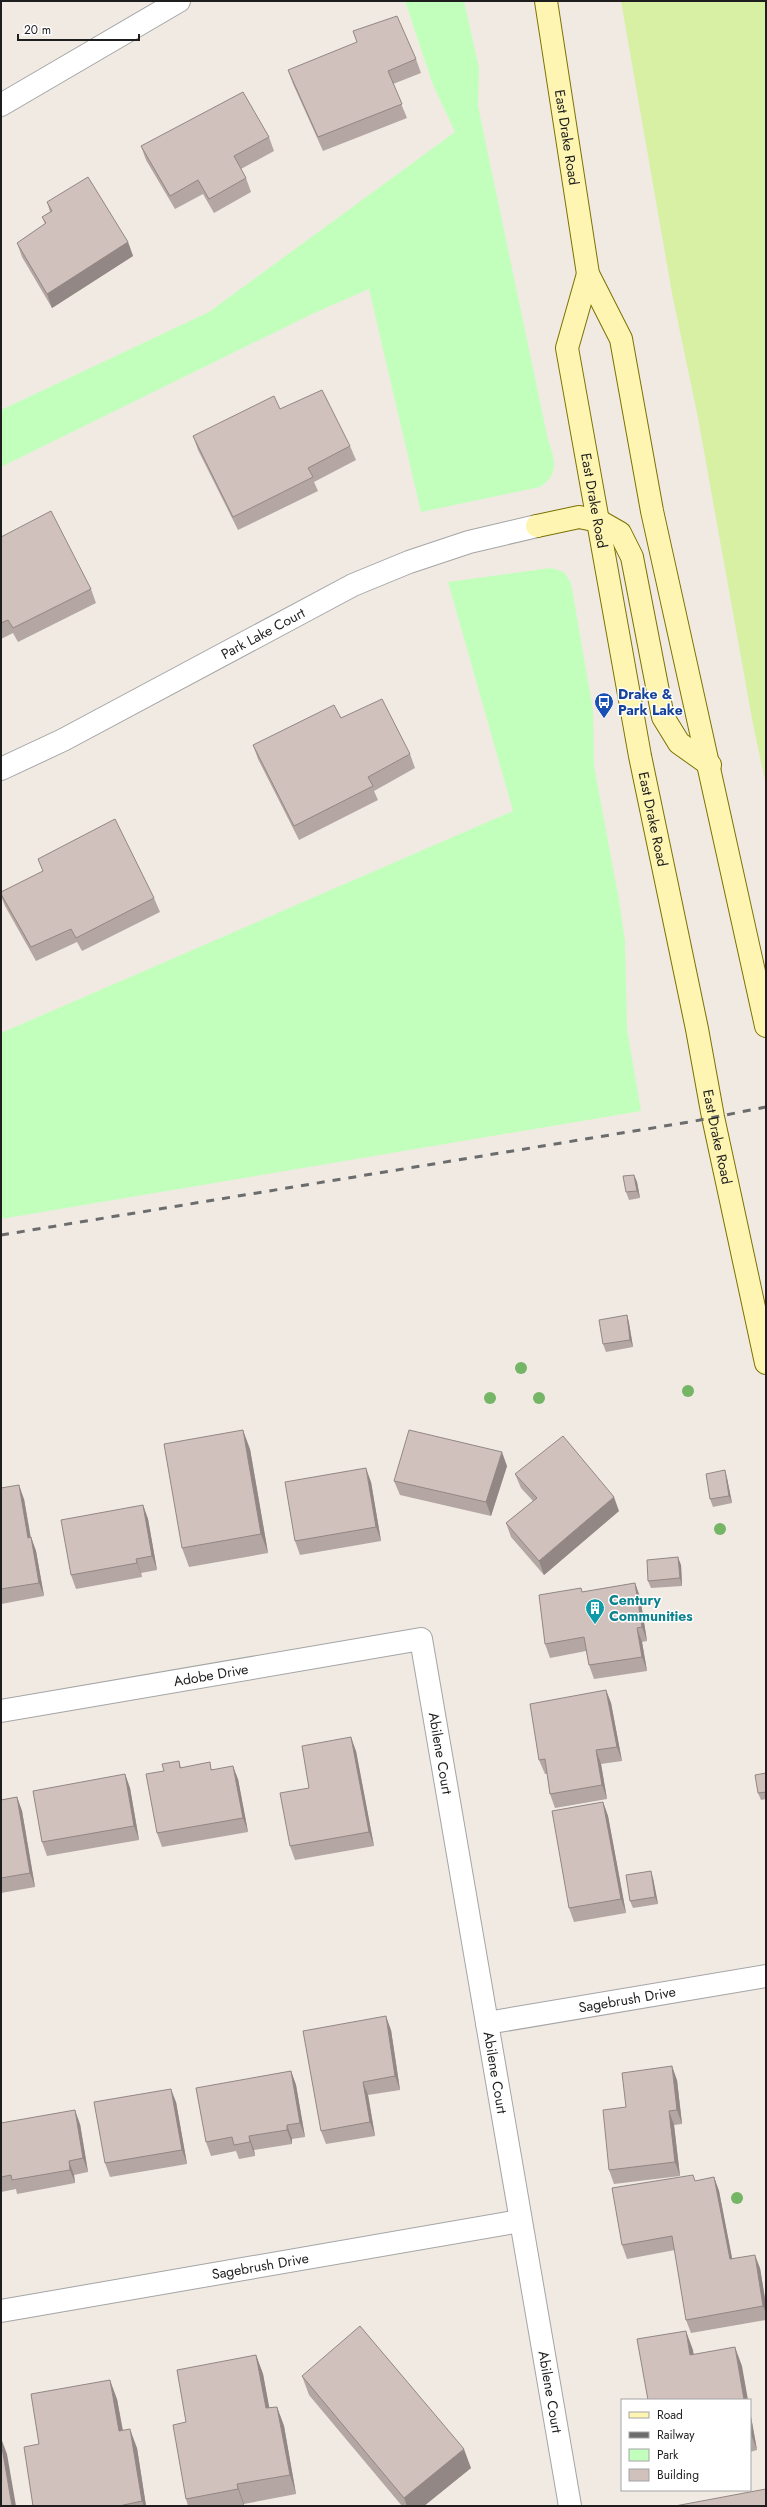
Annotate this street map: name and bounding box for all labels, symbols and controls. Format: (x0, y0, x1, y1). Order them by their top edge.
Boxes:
scale bar (18, 16, 139, 42)
text: 20 m (24, 21, 51, 39)
street label: East Drake Road (550, 88, 584, 187)
street label: East Drake Road (576, 451, 613, 550)
street label: Park Lake Court (217, 602, 309, 664)
place label: Drake & Park Lake (618, 684, 683, 720)
bus stop icon: Drake & Park Lake (593, 691, 615, 719)
street label: East Drake Road (634, 770, 673, 868)
street label: East Drake Road (698, 1088, 737, 1186)
place label: Century Communities (609, 1590, 693, 1626)
building icon: Century Communities (584, 1597, 606, 1625)
street label: Adobe Drive (172, 1659, 250, 1691)
street label: Abilene Court (424, 1711, 458, 1796)
street label: Sagebrush Drive (577, 1981, 677, 2017)
street label: Abilene Court (479, 2030, 512, 2116)
street label: Sagebrush Drive (210, 2248, 310, 2284)
street label: Abilene Court (534, 2349, 567, 2435)
legend (621, 2399, 751, 2491)
text: Road (657, 2406, 683, 2424)
text: Railway (657, 2426, 695, 2444)
text: Park (657, 2446, 679, 2464)
text: Building (657, 2466, 699, 2484)

